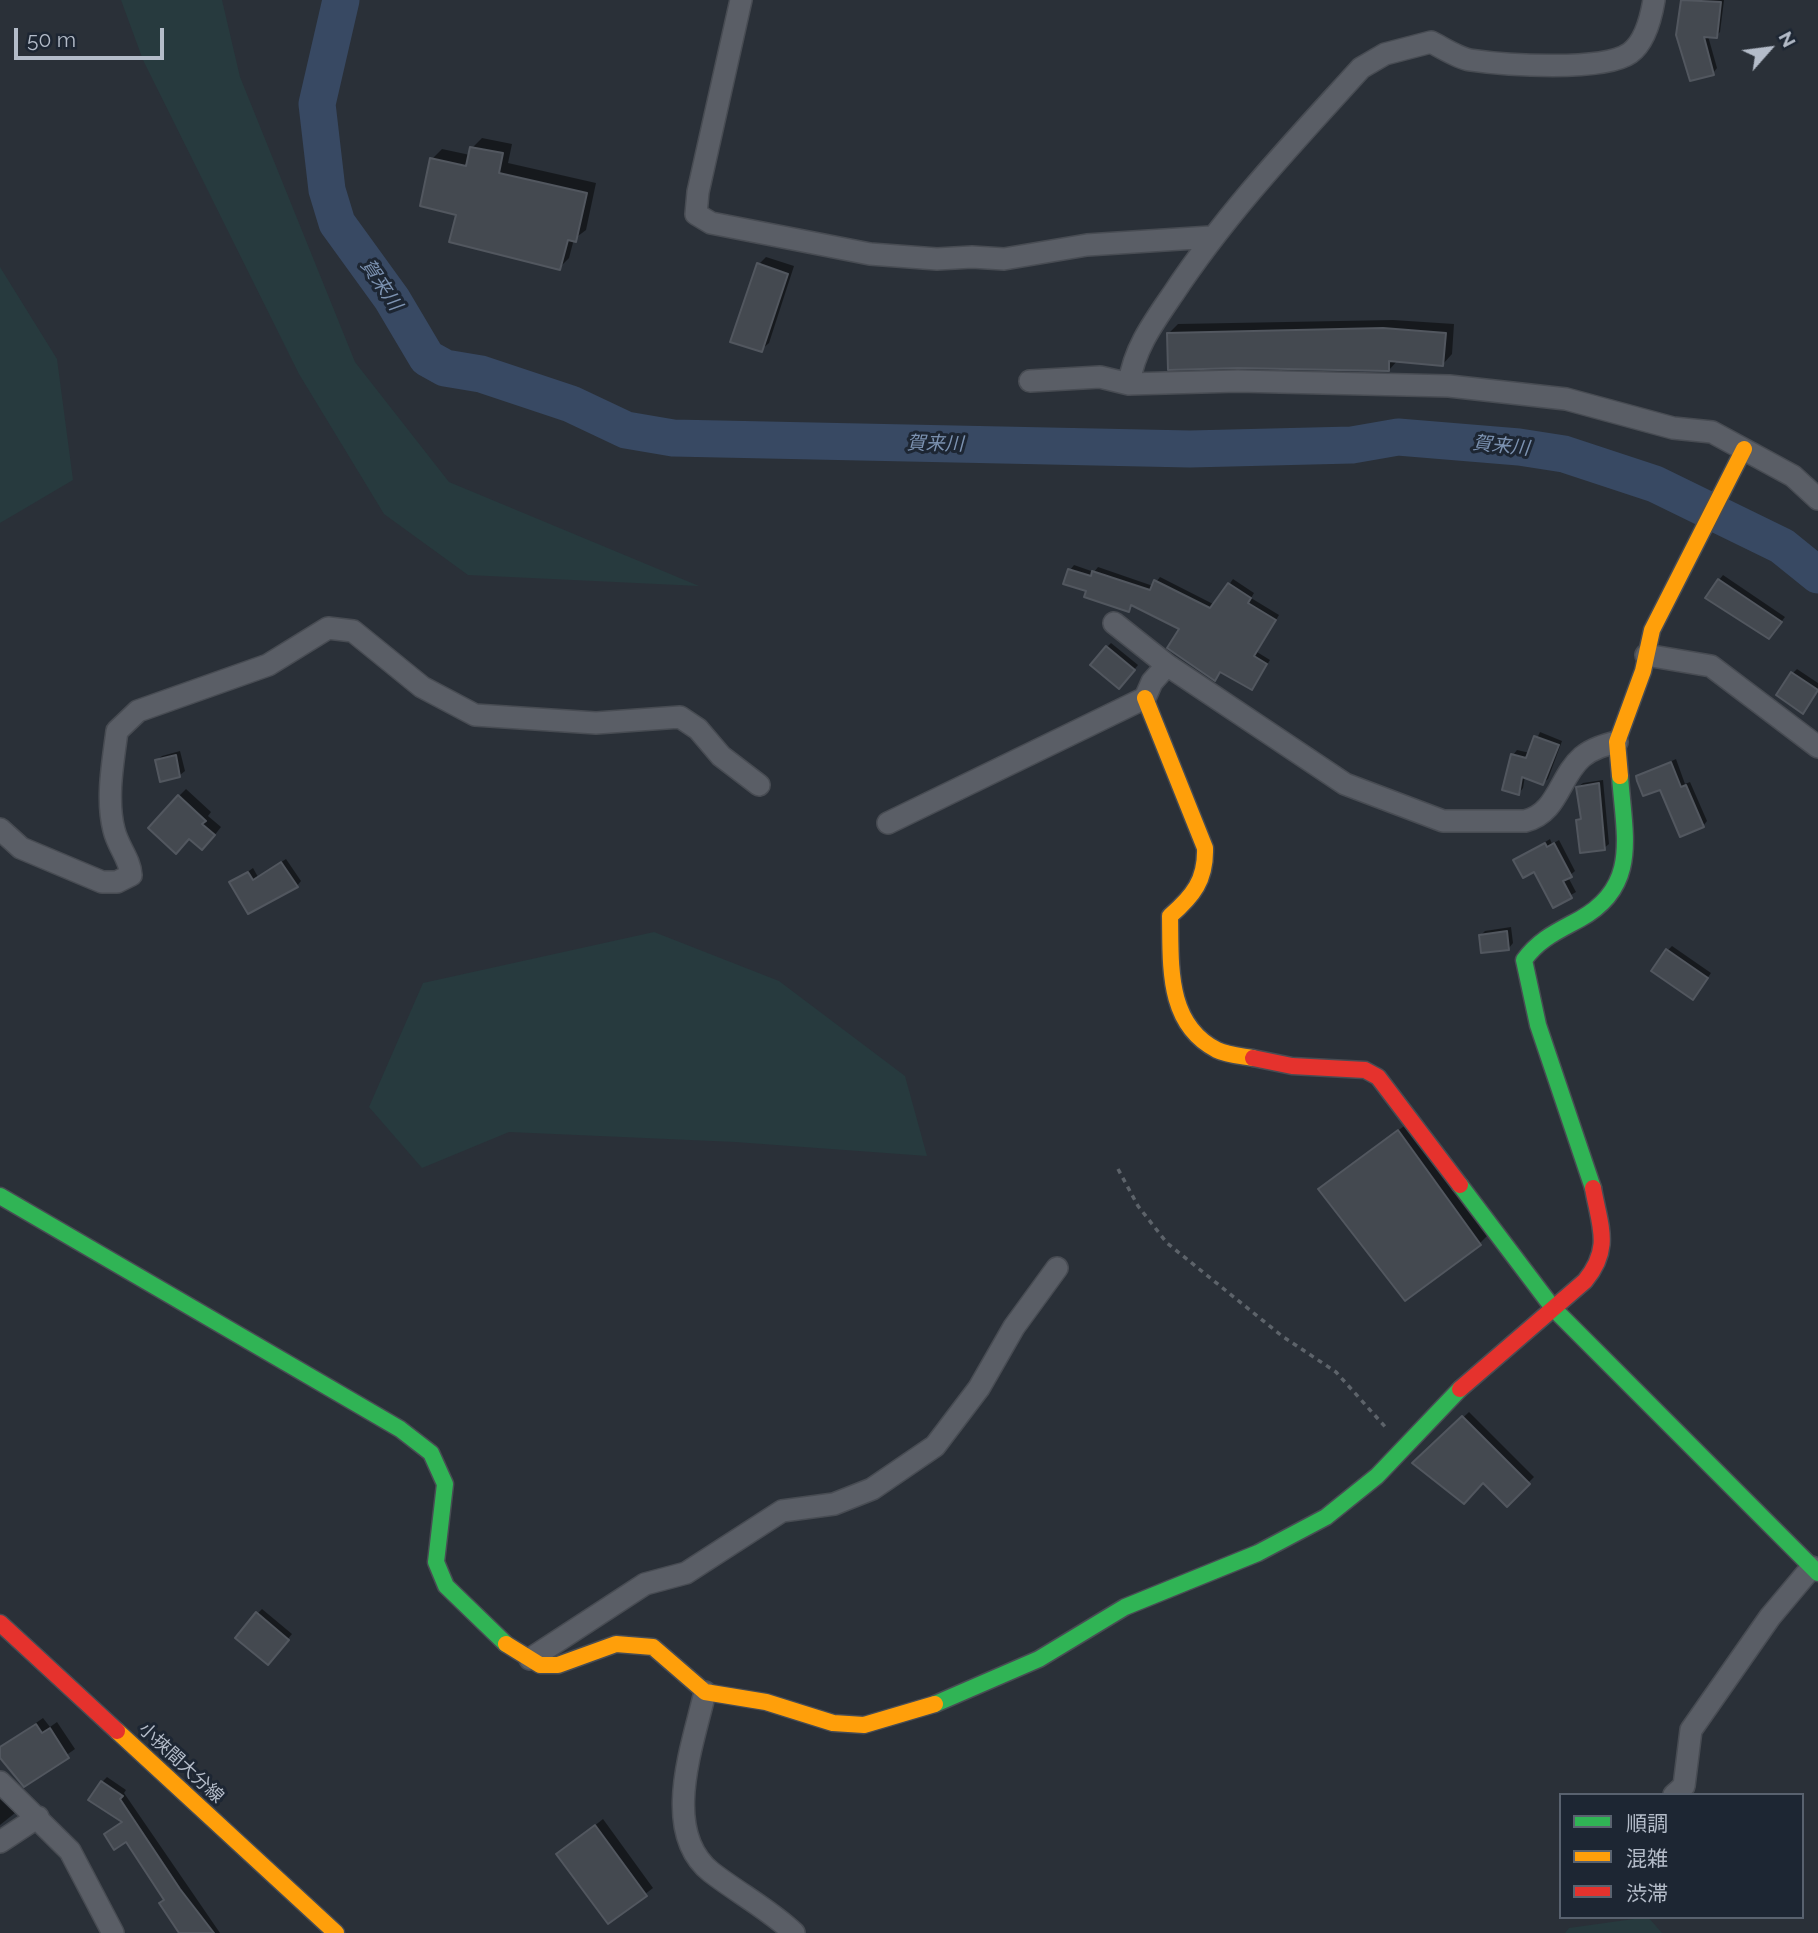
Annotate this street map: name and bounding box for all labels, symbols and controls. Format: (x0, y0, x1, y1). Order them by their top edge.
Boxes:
scale bar (18, 14, 168, 58)
north arrow (1734, 14, 1804, 84)
text: 50 m (27, 27, 76, 52)
text: N (1774, 28, 1801, 51)
water label: 賀来川 (356, 255, 406, 315)
water label: 賀来川 (906, 432, 964, 456)
water label: 賀来川 (1471, 432, 1531, 460)
street label: 小挾間大分線 (134, 1718, 228, 1808)
legend (1559, 1793, 1804, 1919)
text: 順調 (1626, 1811, 1668, 1836)
text: 混雑 (1626, 1846, 1668, 1871)
text: 渋滞 (1626, 1881, 1668, 1906)

